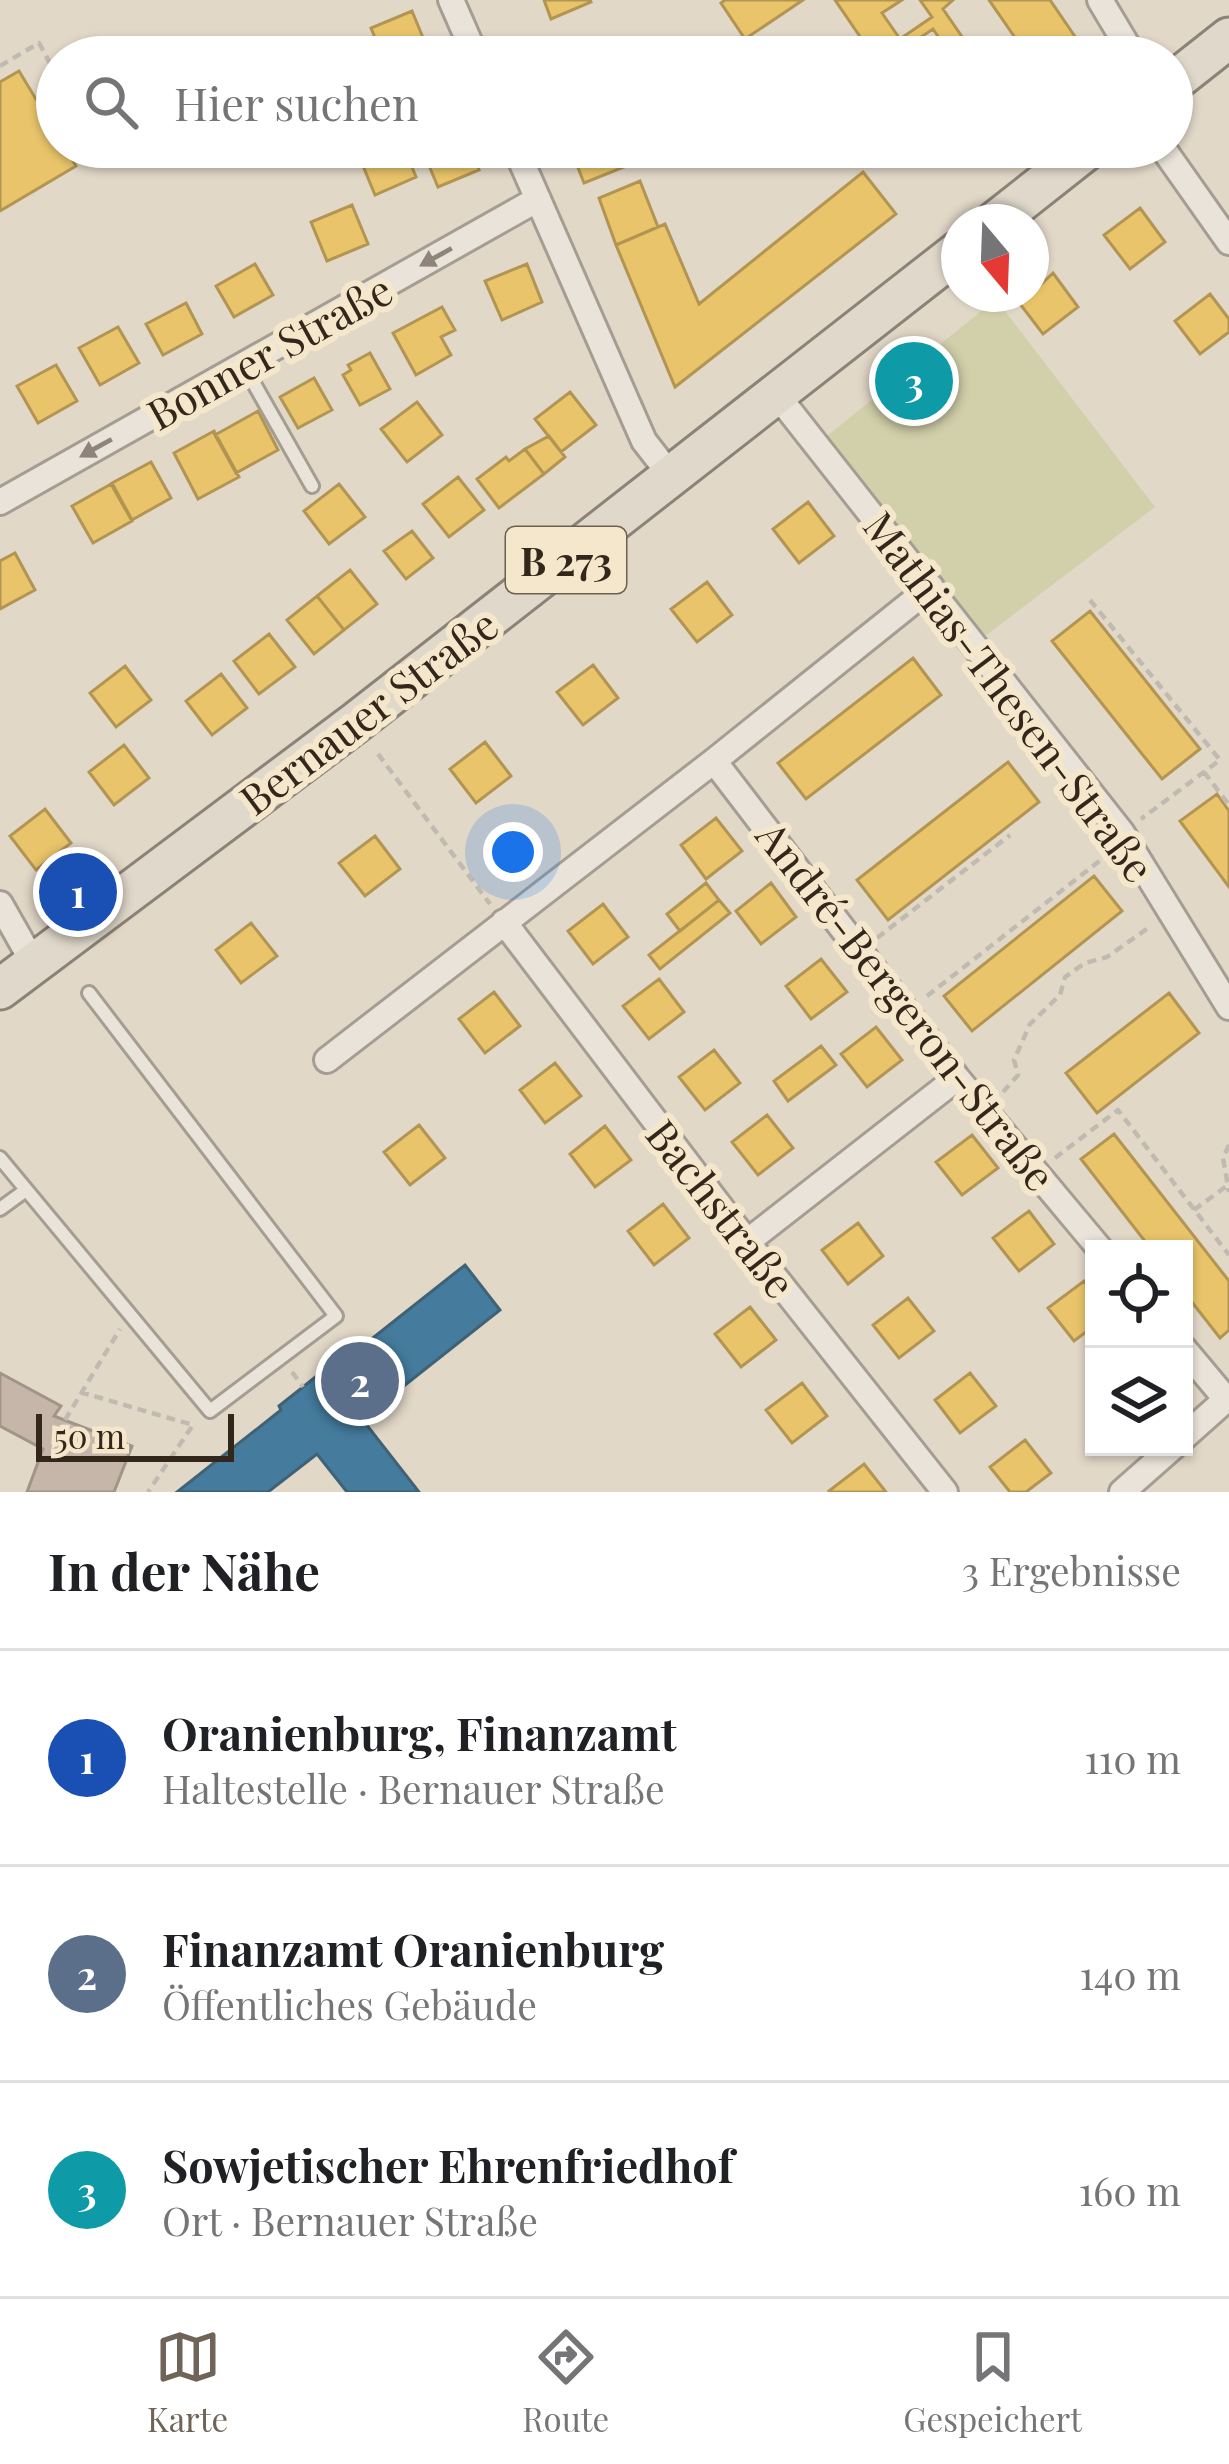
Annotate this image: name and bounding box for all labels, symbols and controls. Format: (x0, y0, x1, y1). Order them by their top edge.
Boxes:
search box (36, 36, 1193, 168)
icon: search (78, 69, 144, 135)
text: Hier suchen (174, 72, 419, 132)
north arrow (941, 204, 1049, 312)
one-way arrow (418, 246, 453, 267)
street label: Bonner Straße (137, 261, 401, 441)
pin: 3 (875, 336, 953, 426)
one-way arrow (78, 437, 113, 458)
street label: Mathias-Thesen-Straße (852, 499, 1168, 893)
road number: B 273 (506, 527, 626, 593)
street label: Bernauer Straße (228, 596, 508, 826)
street label: André-Bergeron-Straße (744, 808, 1069, 1201)
your location (483, 822, 543, 882)
pin: 1 (39, 847, 117, 937)
street label: Bachstraße (635, 1108, 809, 1308)
map controls (1085, 1240, 1193, 1456)
button: locate (1085, 1240, 1193, 1348)
pin: 2 (321, 1336, 399, 1426)
button: layers (1085, 1348, 1193, 1456)
scale bar (36, 1408, 234, 1461)
text: 50 m (54, 1413, 125, 1457)
text: In der Nähe (48, 1536, 320, 1604)
text: 3 Ergebnisse (961, 1544, 1181, 1596)
text: Oranienburg, Finanzamt (162, 1702, 677, 1762)
text: 1 (80, 1732, 94, 1784)
text: 110 m (1084, 1732, 1181, 1784)
text: Haltestelle · Bernauer Straße (162, 1762, 665, 1814)
text: Finanzamt Oranienburg (162, 1918, 664, 1978)
text: 2 (77, 1948, 97, 2000)
text: 140 m (1080, 1948, 1181, 2000)
text: Öffentliches Gebäude (162, 1978, 537, 2030)
text: Sowjetischer Ehrenfriedhof (162, 2134, 734, 2194)
text: 3 (77, 2164, 97, 2216)
text: 160 m (1079, 2164, 1181, 2216)
text: Ort · Bernauer Straße (162, 2194, 538, 2246)
tab: Karte (147, 2324, 228, 2440)
tab: Route (522, 2324, 609, 2440)
tab: Gespeichert (903, 2324, 1082, 2440)

